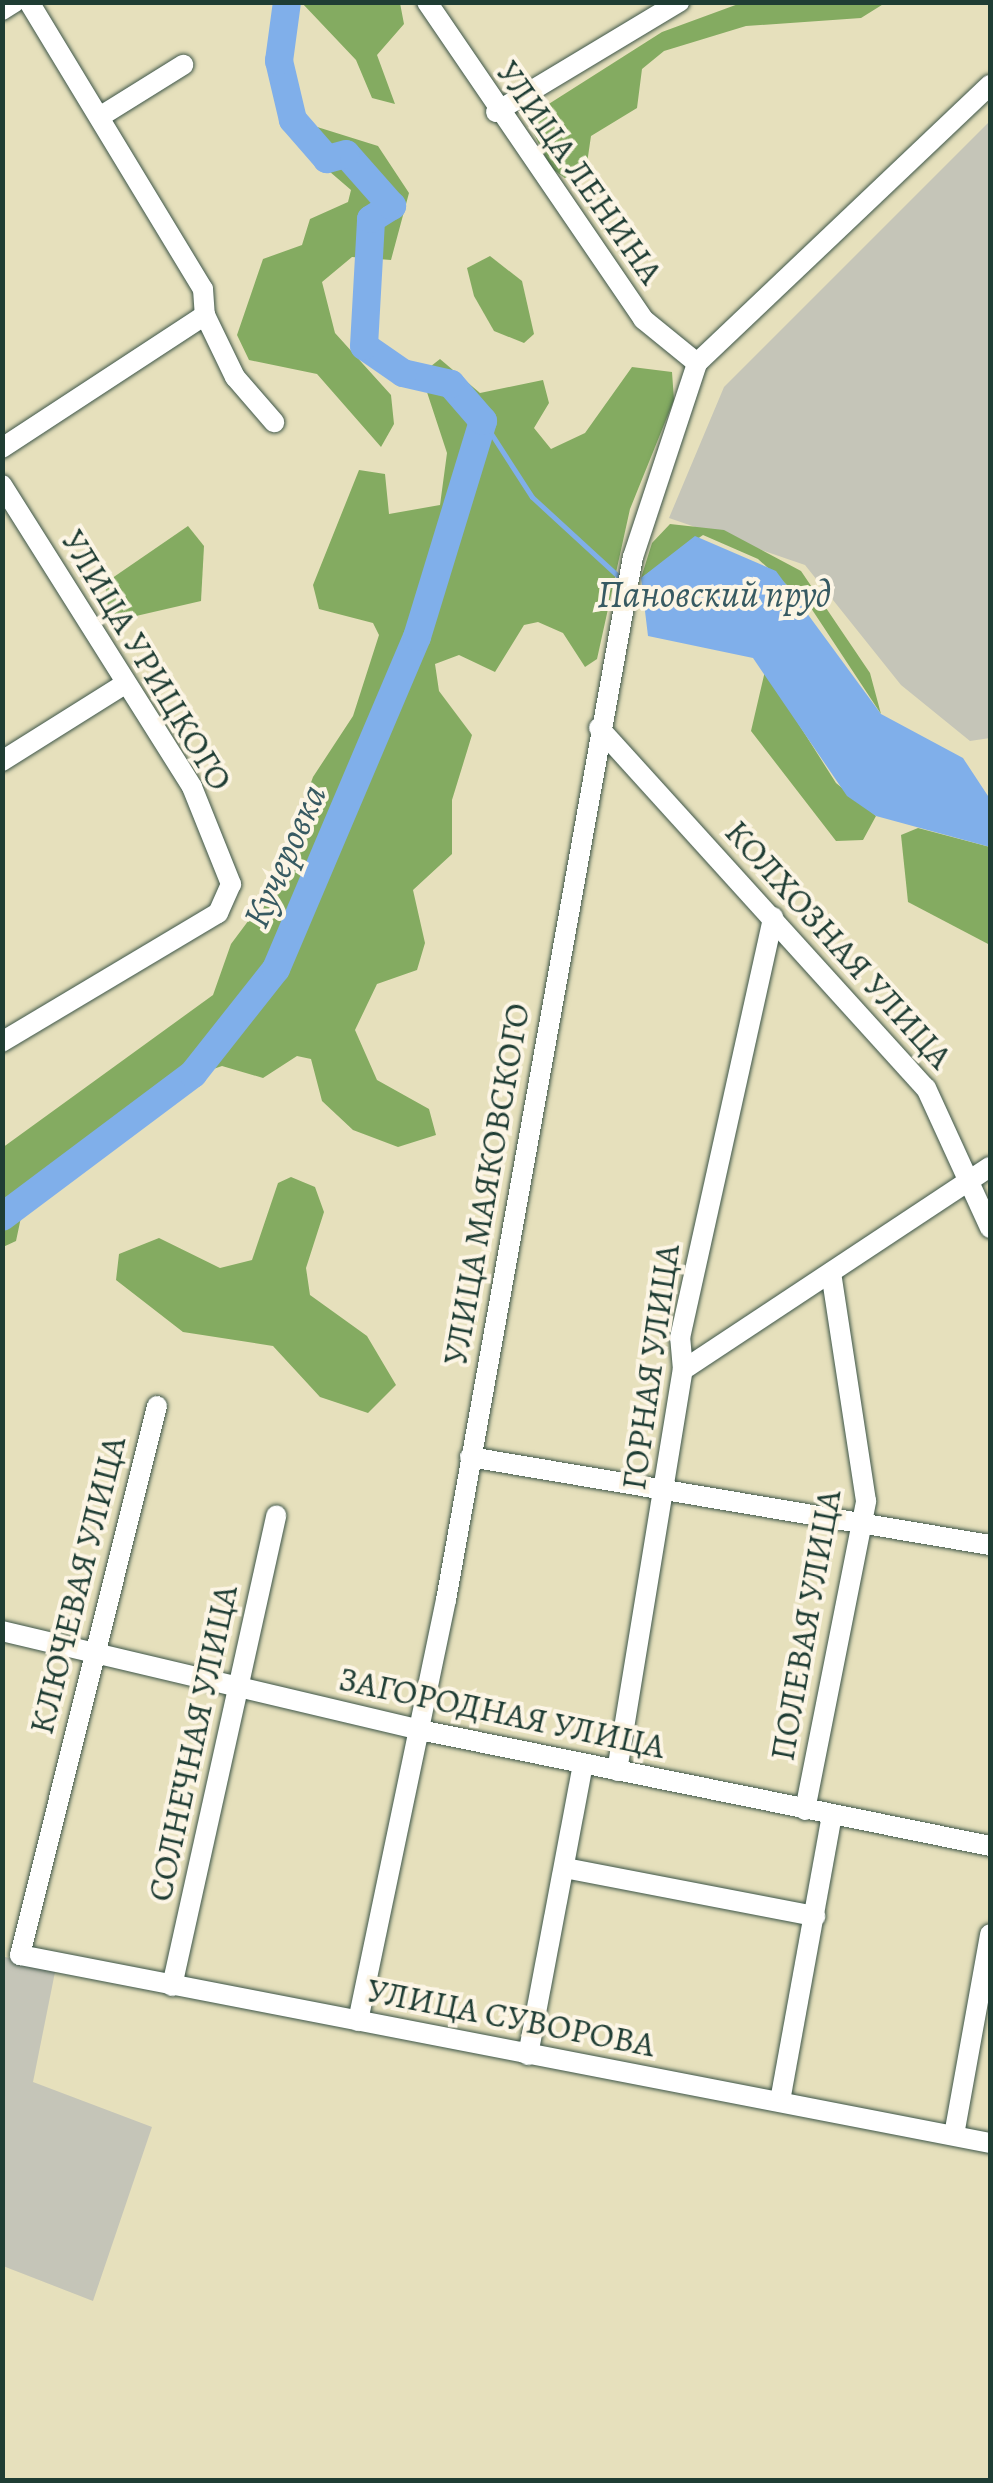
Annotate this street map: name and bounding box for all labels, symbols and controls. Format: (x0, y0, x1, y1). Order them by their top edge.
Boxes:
street label: УЛИЦА ЛЕНИНА (487, 52, 673, 292)
street label: УЛИЦА УРИЦКОГО (52, 522, 242, 798)
water label: Пановский пруд (597, 572, 831, 618)
water label: Кучеровка (233, 777, 337, 935)
street label: КОЛХОЗНАЯ УЛИЦА (716, 811, 962, 1077)
street label: УЛИЦА МАЯКОВСКОГО (433, 1000, 539, 1368)
street label: ГОРНАЯ УЛИЦА (612, 1241, 688, 1493)
street label: КЛЮЧЕВАЯ УЛИЦА (20, 1432, 134, 1738)
street label: ПОЛЕВАЯ УЛИЦА (760, 1486, 850, 1764)
street label: СОЛНЕЧНАЯ УЛИЦА (138, 1581, 246, 1905)
street label: ЗАГОРОДНАЯ УЛИЦА (335, 1657, 669, 1767)
street label: УЛИЦА СУВОРОВА (364, 1968, 658, 2066)

